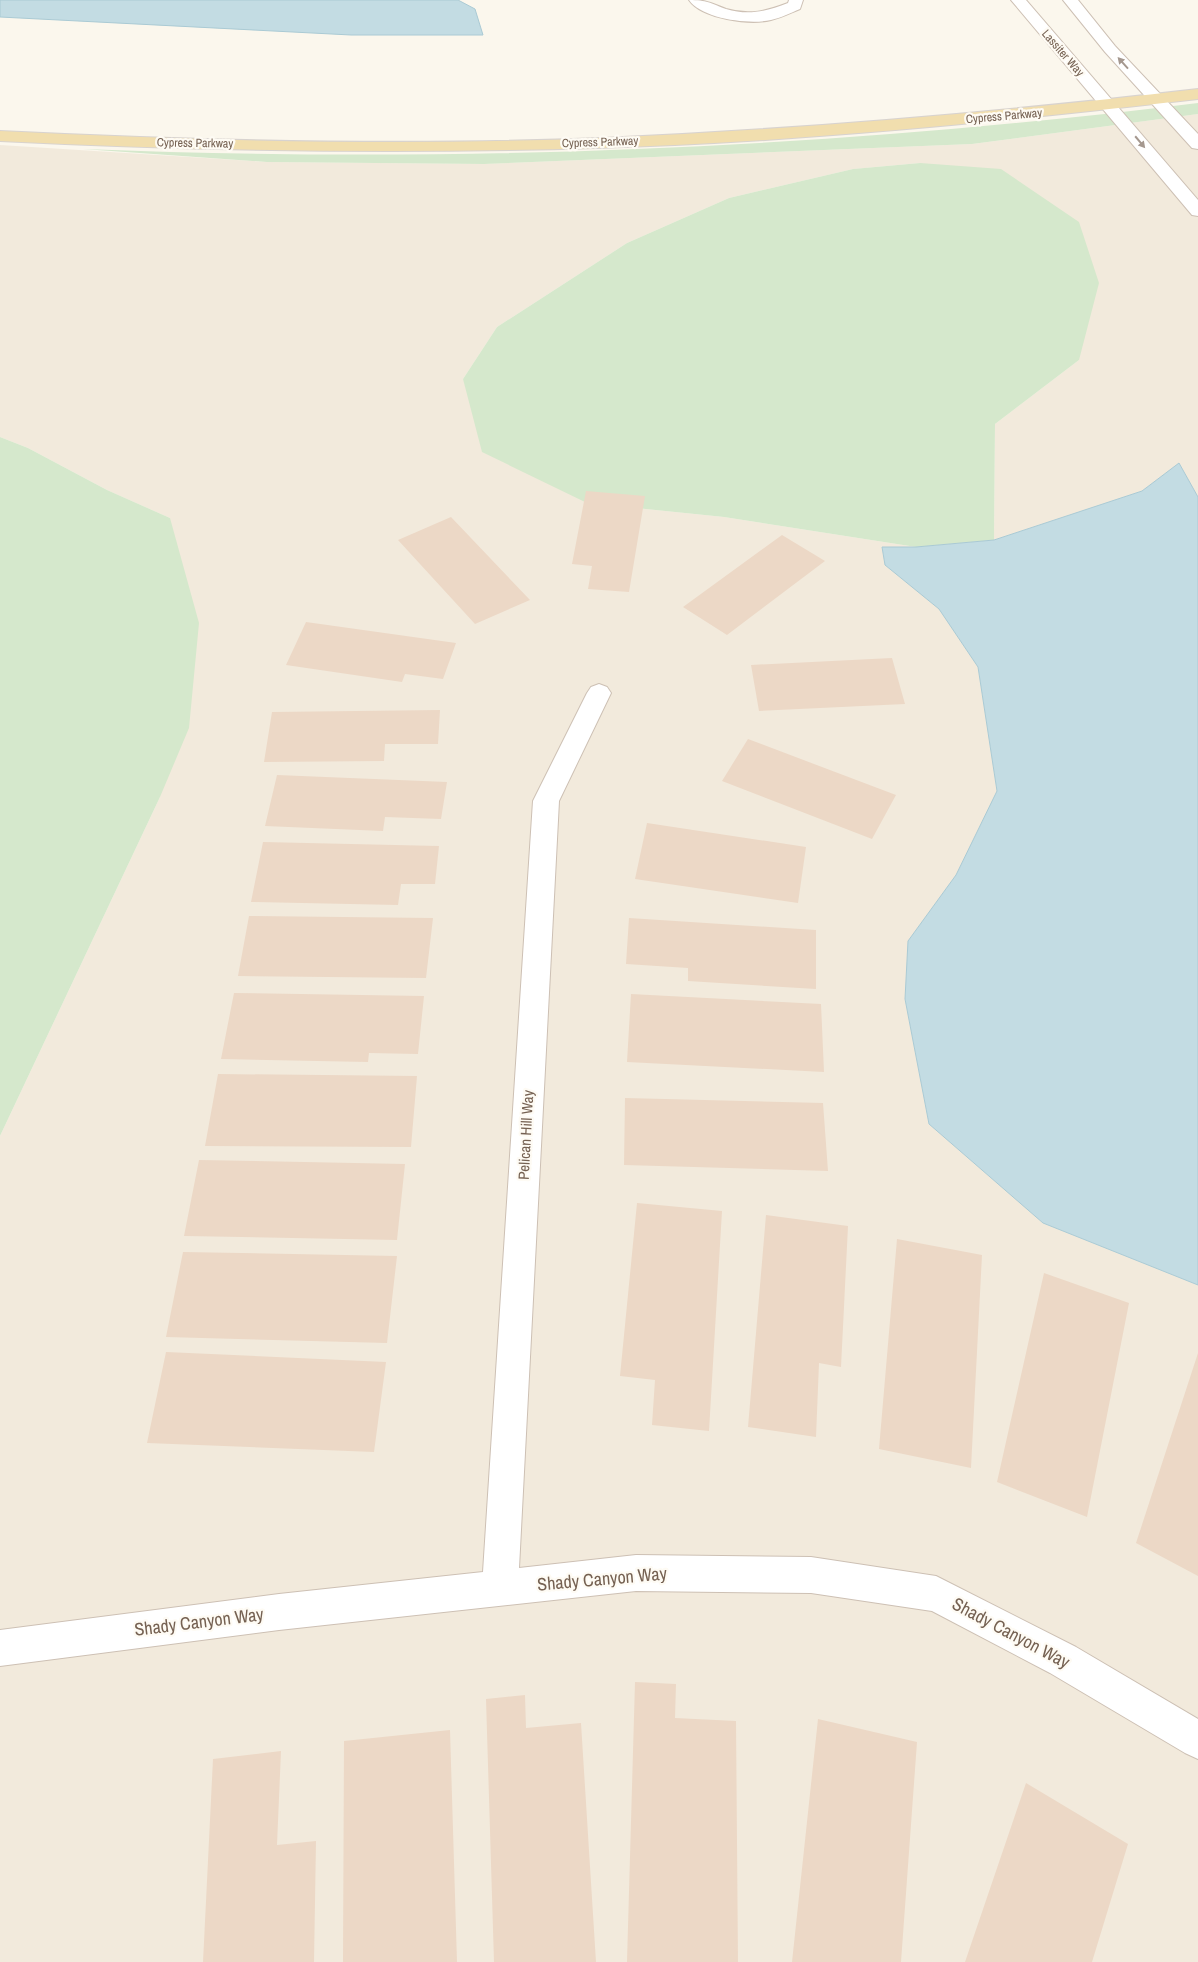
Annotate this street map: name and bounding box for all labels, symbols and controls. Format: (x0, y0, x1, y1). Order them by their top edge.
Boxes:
street label: Lassiter Way (1038, 26, 1088, 80)
one-way arrow (1117, 58, 1129, 70)
street label: Cypress Parkway (965, 105, 1043, 127)
street label: Cypress Parkway (561, 133, 639, 151)
street label: Cypress Parkway (157, 134, 233, 152)
one-way arrow (1135, 136, 1146, 149)
street label: Pelican Hill Way (513, 1089, 538, 1180)
street label: Shady Canyon Way (536, 1560, 668, 1597)
street label: Shady Canyon Way (948, 1591, 1075, 1674)
street label: Shady Canyon Way (133, 1601, 266, 1642)

